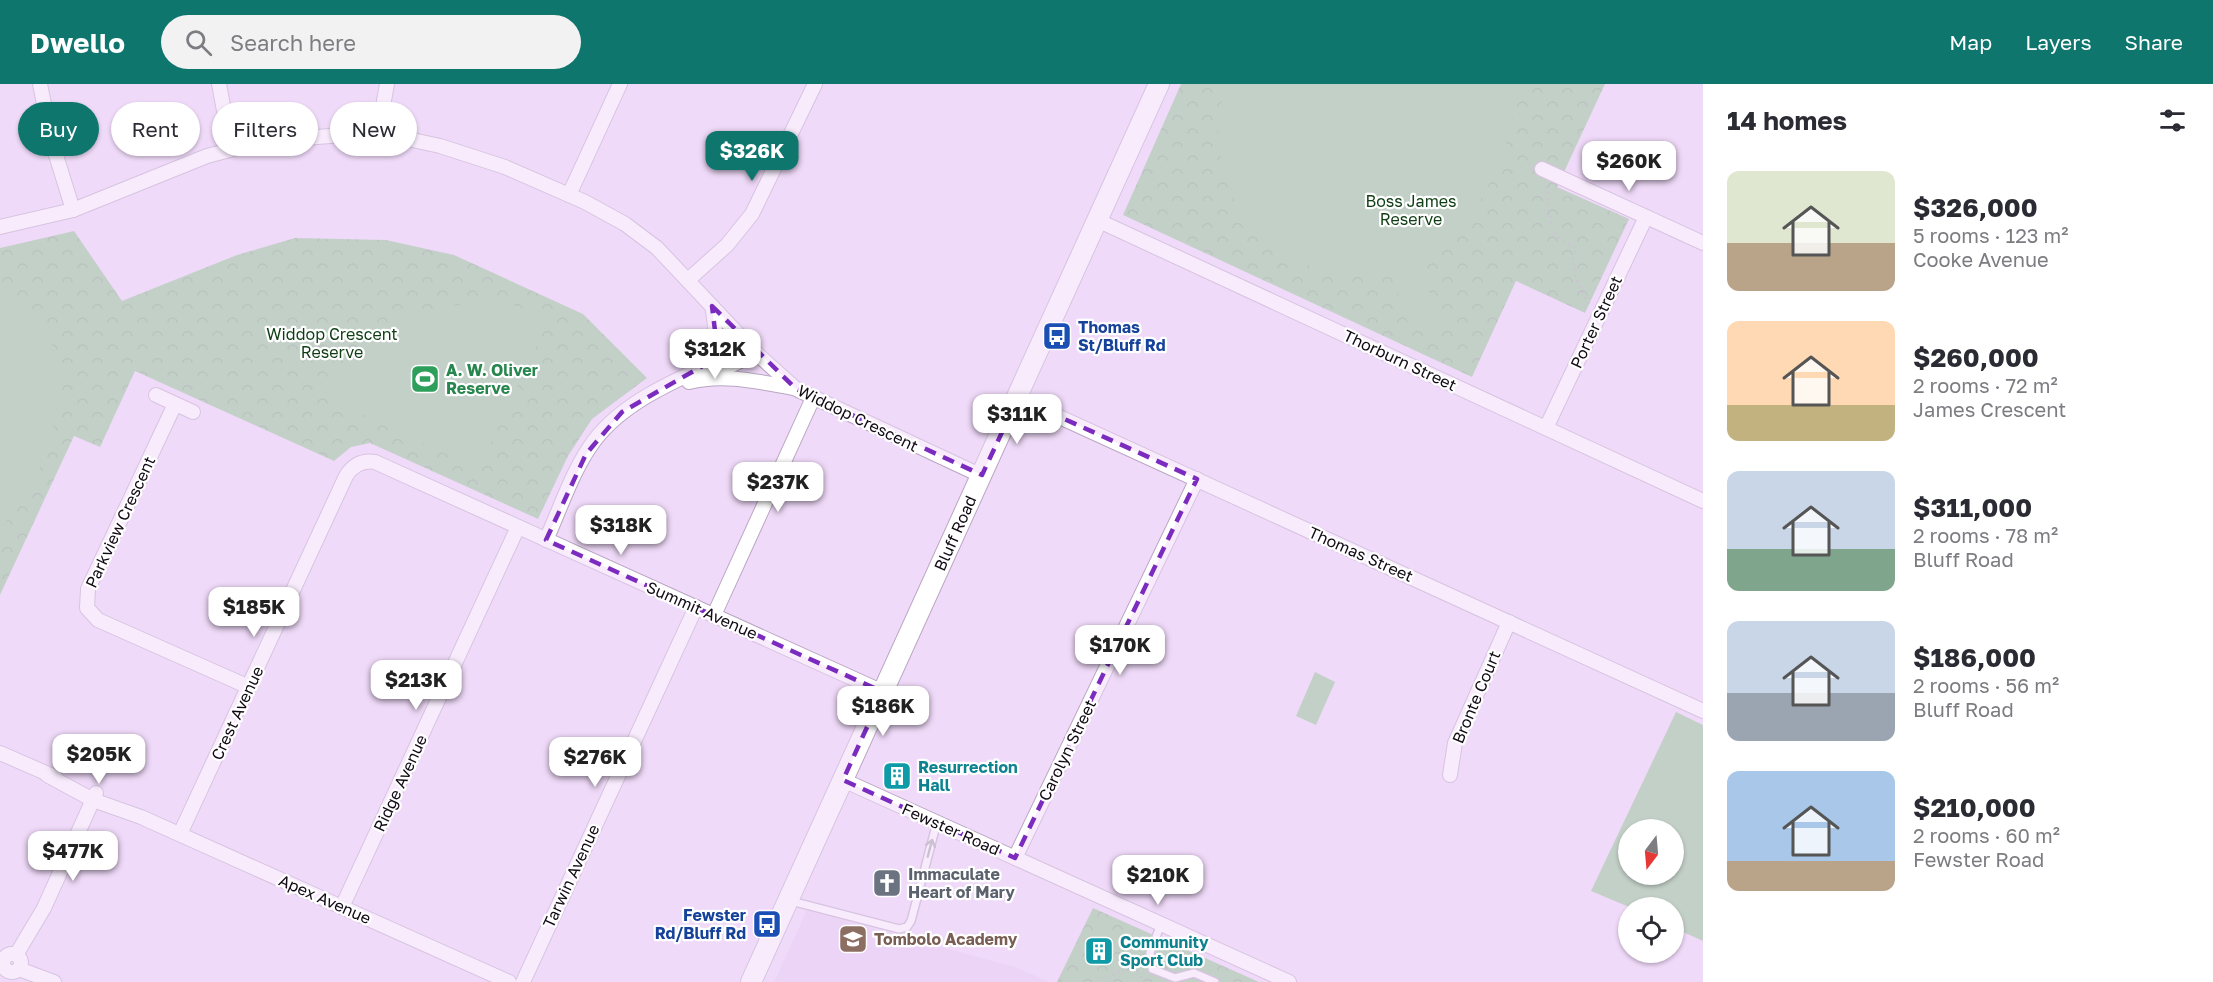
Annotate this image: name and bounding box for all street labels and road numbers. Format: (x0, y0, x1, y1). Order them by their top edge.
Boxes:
street label: Porter Street (1566, 273, 1626, 371)
street label: Thorburn Street (1340, 325, 1460, 395)
street label: Widdop Crescent (794, 380, 922, 456)
street label: Parkview Crescent (81, 453, 159, 591)
street label: Bluff Road (929, 492, 981, 574)
street label: Thomas Street (1306, 522, 1416, 586)
street label: Summit Avenue (643, 577, 761, 643)
street label: Bronte Court (1447, 648, 1505, 746)
street label: Crest Avenue (206, 663, 268, 763)
street label: Carolyn Street (1034, 696, 1100, 804)
street label: Ridge Avenue (369, 731, 431, 835)
street label: Fewster Road (899, 799, 1003, 859)
street label: Tarwin Avenue (538, 821, 604, 931)
street label: Apex Avenue (276, 870, 374, 928)

